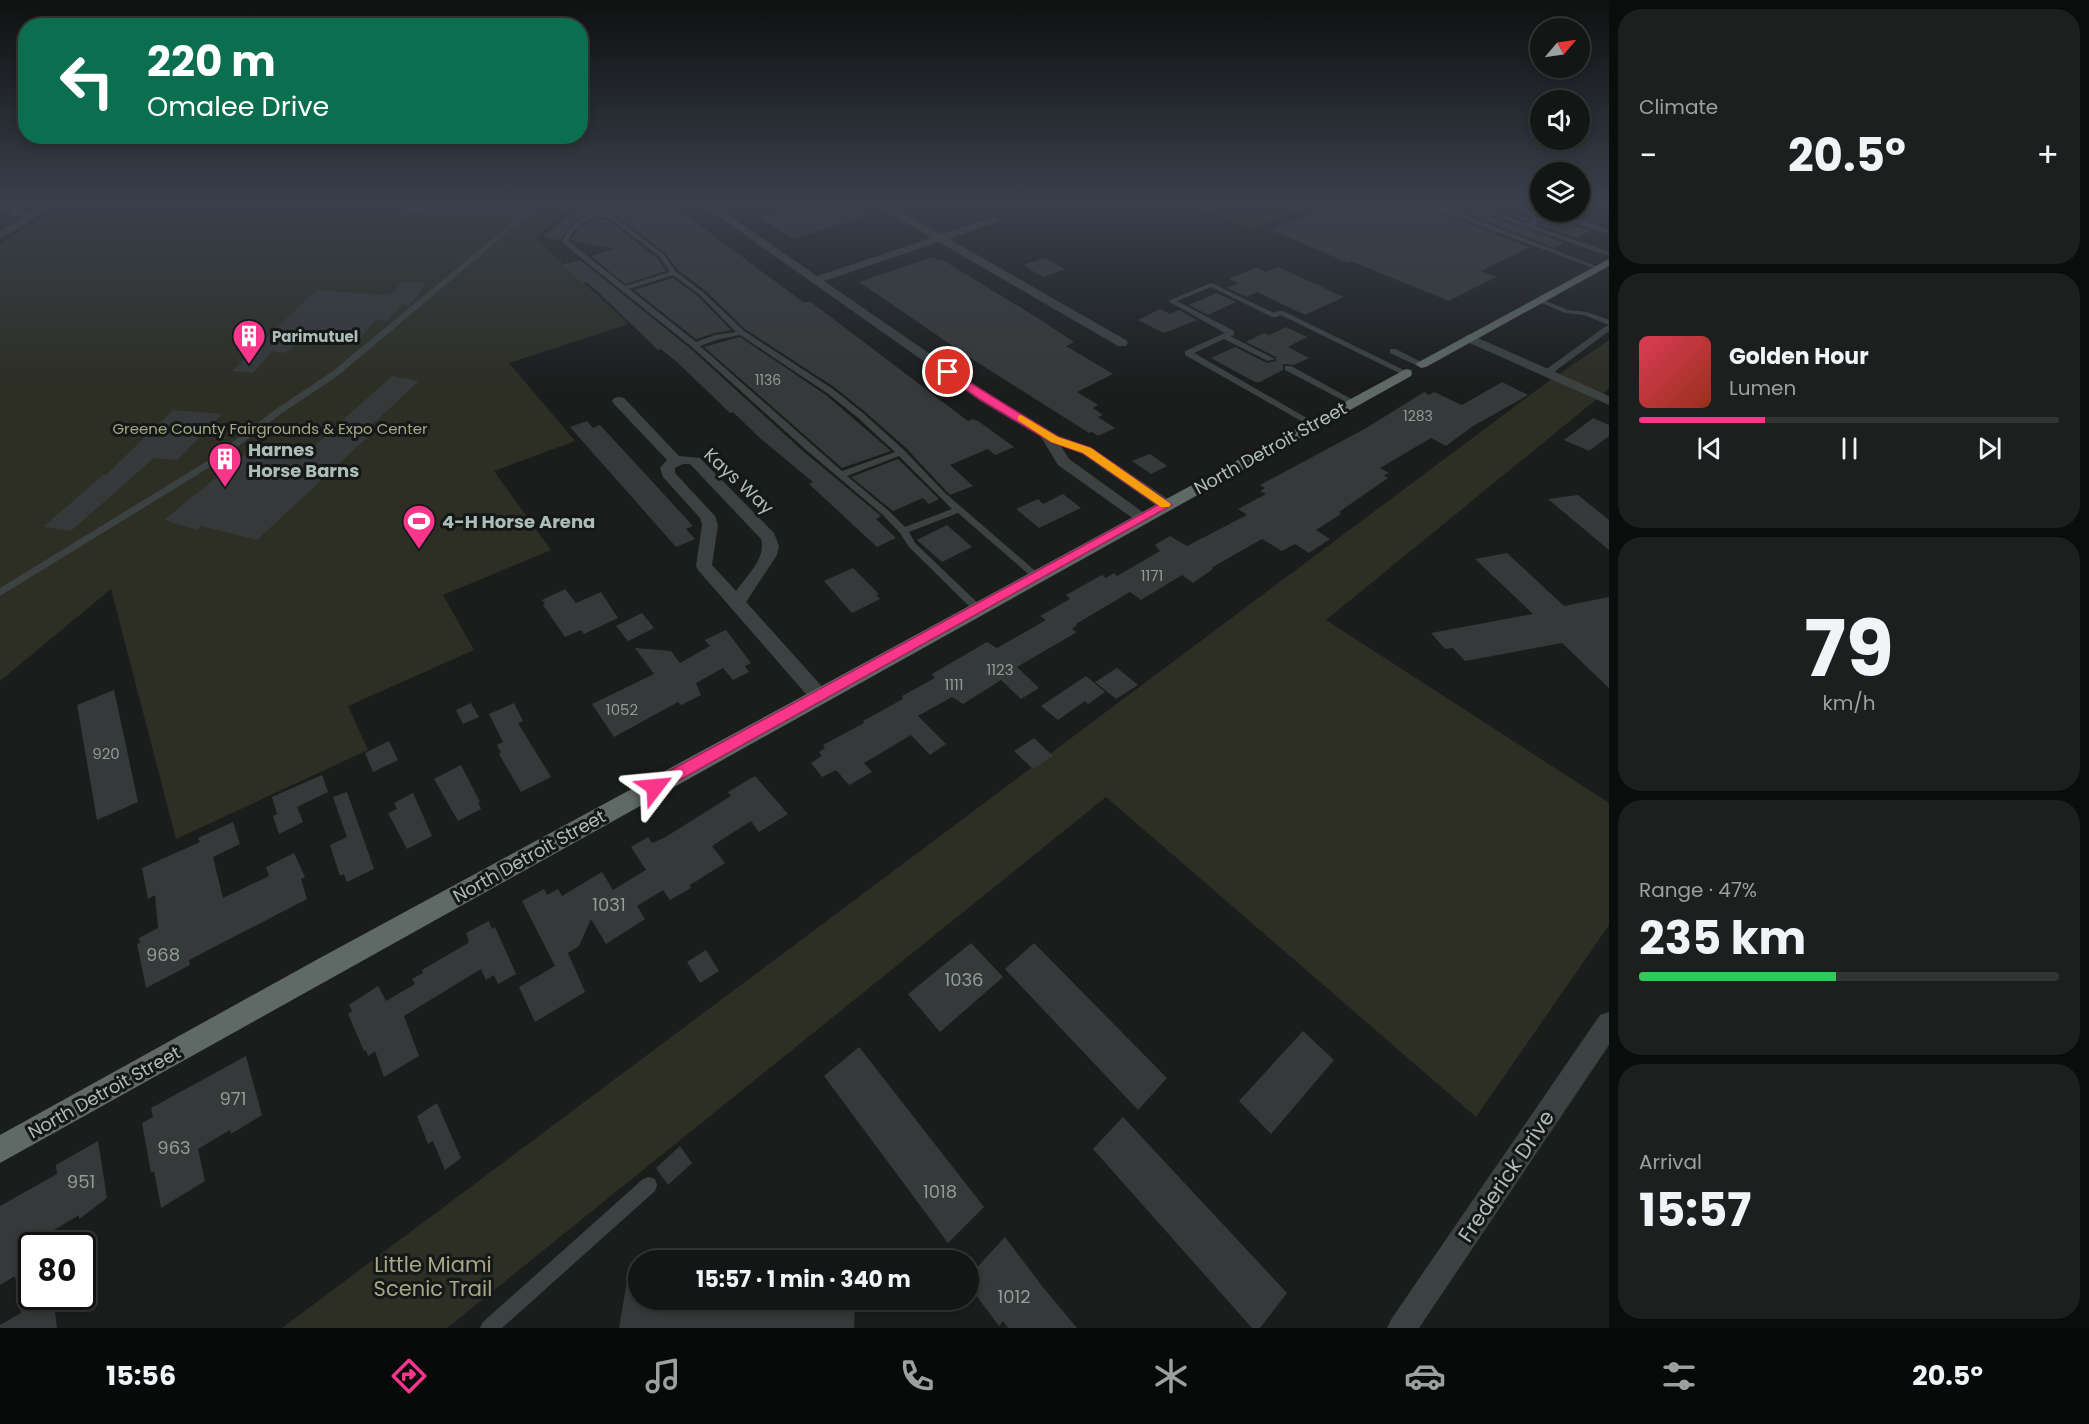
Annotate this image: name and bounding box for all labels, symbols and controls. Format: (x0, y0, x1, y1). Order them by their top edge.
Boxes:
north arrow (1530, 18, 1590, 78)
map controls (1530, 18, 1590, 222)
text: 220 m (147, 32, 276, 91)
icon: left (48, 42, 126, 120)
text: Omalee Drive (147, 88, 329, 125)
button: sound (1530, 90, 1590, 150)
text: Climate (1639, 93, 1718, 121)
text: 20.5° (1788, 124, 1906, 187)
text: − (1639, 132, 1657, 179)
text: + (2036, 132, 2059, 179)
button: layers (1530, 162, 1590, 222)
building icon: Parimutuel (231, 318, 267, 365)
place label: Parimutuel (272, 326, 358, 347)
text: Golden Hour (1729, 341, 1869, 372)
pin (922, 346, 973, 397)
icon: arrive (931, 355, 964, 388)
house number: 1136 (755, 370, 781, 390)
text: Lumen (1729, 374, 1796, 402)
street label: North Detroit Street (1189, 396, 1351, 500)
house number: 1283 (1403, 406, 1433, 426)
park label: Greene County Fairgrounds & Expo Center (112, 418, 428, 439)
icon: previous (1693, 432, 1726, 465)
icon: pause (1833, 432, 1866, 465)
icon: next (1973, 432, 2006, 465)
place label: Harnes Horse Barns (248, 437, 359, 483)
building icon: Harnes Horse Barns (207, 441, 243, 488)
street label: Kays Way (699, 442, 779, 520)
sports icon: 4-H Horse Arena (401, 503, 437, 550)
place label: 4-H Horse Arena (442, 509, 595, 534)
house number: 1171 (1141, 565, 1163, 586)
text: 79 (1804, 594, 1894, 703)
house number: 1123 (986, 659, 1014, 680)
house number: 1111 (944, 674, 964, 695)
text: km/h (1822, 689, 1876, 717)
house number: 1052 (606, 699, 638, 720)
house number: 920 (92, 743, 120, 764)
position arrow (623, 755, 687, 819)
street label: North Detroit Street (448, 804, 610, 908)
text: Range · 47% (1639, 876, 1757, 904)
house number: 1031 (592, 892, 626, 917)
text: 235 km (1639, 907, 1806, 970)
house number: 968 (146, 942, 180, 967)
house number: 1036 (944, 967, 984, 992)
street label: North Detroit Street (23, 1040, 185, 1144)
house number: 971 (220, 1086, 246, 1111)
street label: Frederick Drive (1451, 1104, 1561, 1248)
house number: 963 (157, 1135, 191, 1160)
text: Arrival (1639, 1148, 1702, 1176)
house number: 951 (67, 1169, 95, 1194)
house number: 1018 (923, 1179, 957, 1204)
text: 15:57 (1639, 1179, 1751, 1242)
speed limit sign: 80 (18, 1232, 96, 1310)
park label: Little Miami Scenic Trail (374, 1250, 492, 1303)
text: 15:57 · 1 min · 340 m (696, 1264, 911, 1295)
house number: 1012 (997, 1284, 1031, 1309)
icon: directions (388, 1355, 430, 1397)
icon: music (642, 1355, 684, 1397)
icon: phone (896, 1355, 938, 1397)
icon: climate (1150, 1355, 1192, 1397)
icon: car (1404, 1355, 1446, 1397)
icon: filters (1658, 1355, 1700, 1397)
text: 15:56 (106, 1357, 176, 1394)
text: 20.5° (1912, 1357, 1983, 1394)

